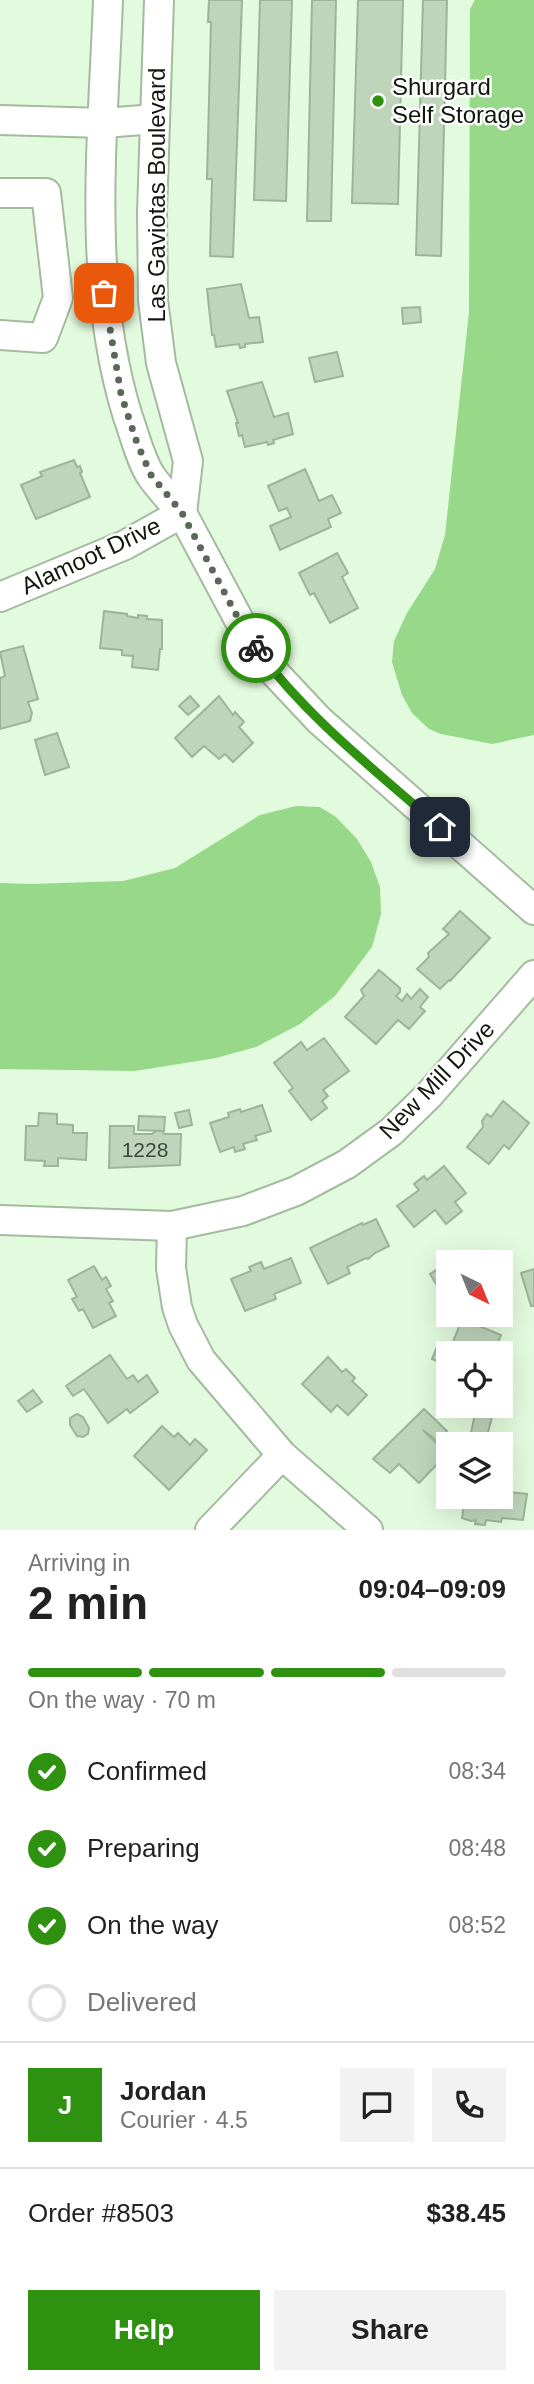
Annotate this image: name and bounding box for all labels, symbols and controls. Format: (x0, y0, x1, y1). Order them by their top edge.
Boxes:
street label: Las Gaviotas Boulevard (143, 68, 170, 322)
place label: Shurgard Self Storage (392, 73, 524, 128)
marker: Shurgard Self Storage (370, 93, 386, 109)
pin (74, 263, 134, 323)
icon: bag (85, 274, 123, 312)
street label: Alamoot Drive (17, 511, 165, 600)
courier (221, 613, 291, 683)
icon: bike (237, 629, 275, 667)
pin (410, 797, 470, 857)
icon: home (421, 808, 459, 846)
street label: New Mill Drive (374, 1015, 500, 1144)
house number: 1228 (122, 1138, 168, 1161)
north arrow (436, 1250, 513, 1326)
map controls (436, 1250, 513, 1509)
button: locate (436, 1341, 513, 1418)
button: layers (436, 1432, 513, 1509)
text: Arriving in (28, 1550, 130, 1576)
text: 09:04–09:09 (359, 1574, 506, 1604)
text: 2 min (28, 1577, 148, 1629)
text: On the way · 70 m (28, 1687, 216, 1713)
icon: check (28, 1753, 66, 1791)
text: Confirmed (87, 1756, 207, 1786)
text: 08:34 (448, 1758, 506, 1784)
icon: check (28, 1830, 66, 1868)
text: Preparing (87, 1833, 200, 1863)
text: 08:48 (448, 1835, 506, 1861)
icon: check (28, 1907, 66, 1945)
text: On the way (87, 1910, 219, 1940)
text: 08:52 (448, 1912, 506, 1938)
text: Delivered (87, 1987, 197, 2017)
button: chat (340, 2068, 414, 2142)
button: phone (432, 2068, 506, 2142)
text: Jordan (120, 2076, 207, 2106)
text: J (58, 2090, 72, 2120)
text: Courier · 4.5 (120, 2107, 248, 2133)
text: Order #8503 (28, 2198, 174, 2228)
text: $38.45 (426, 2198, 506, 2228)
button: Help (28, 2290, 260, 2370)
button: Share (274, 2290, 506, 2370)

